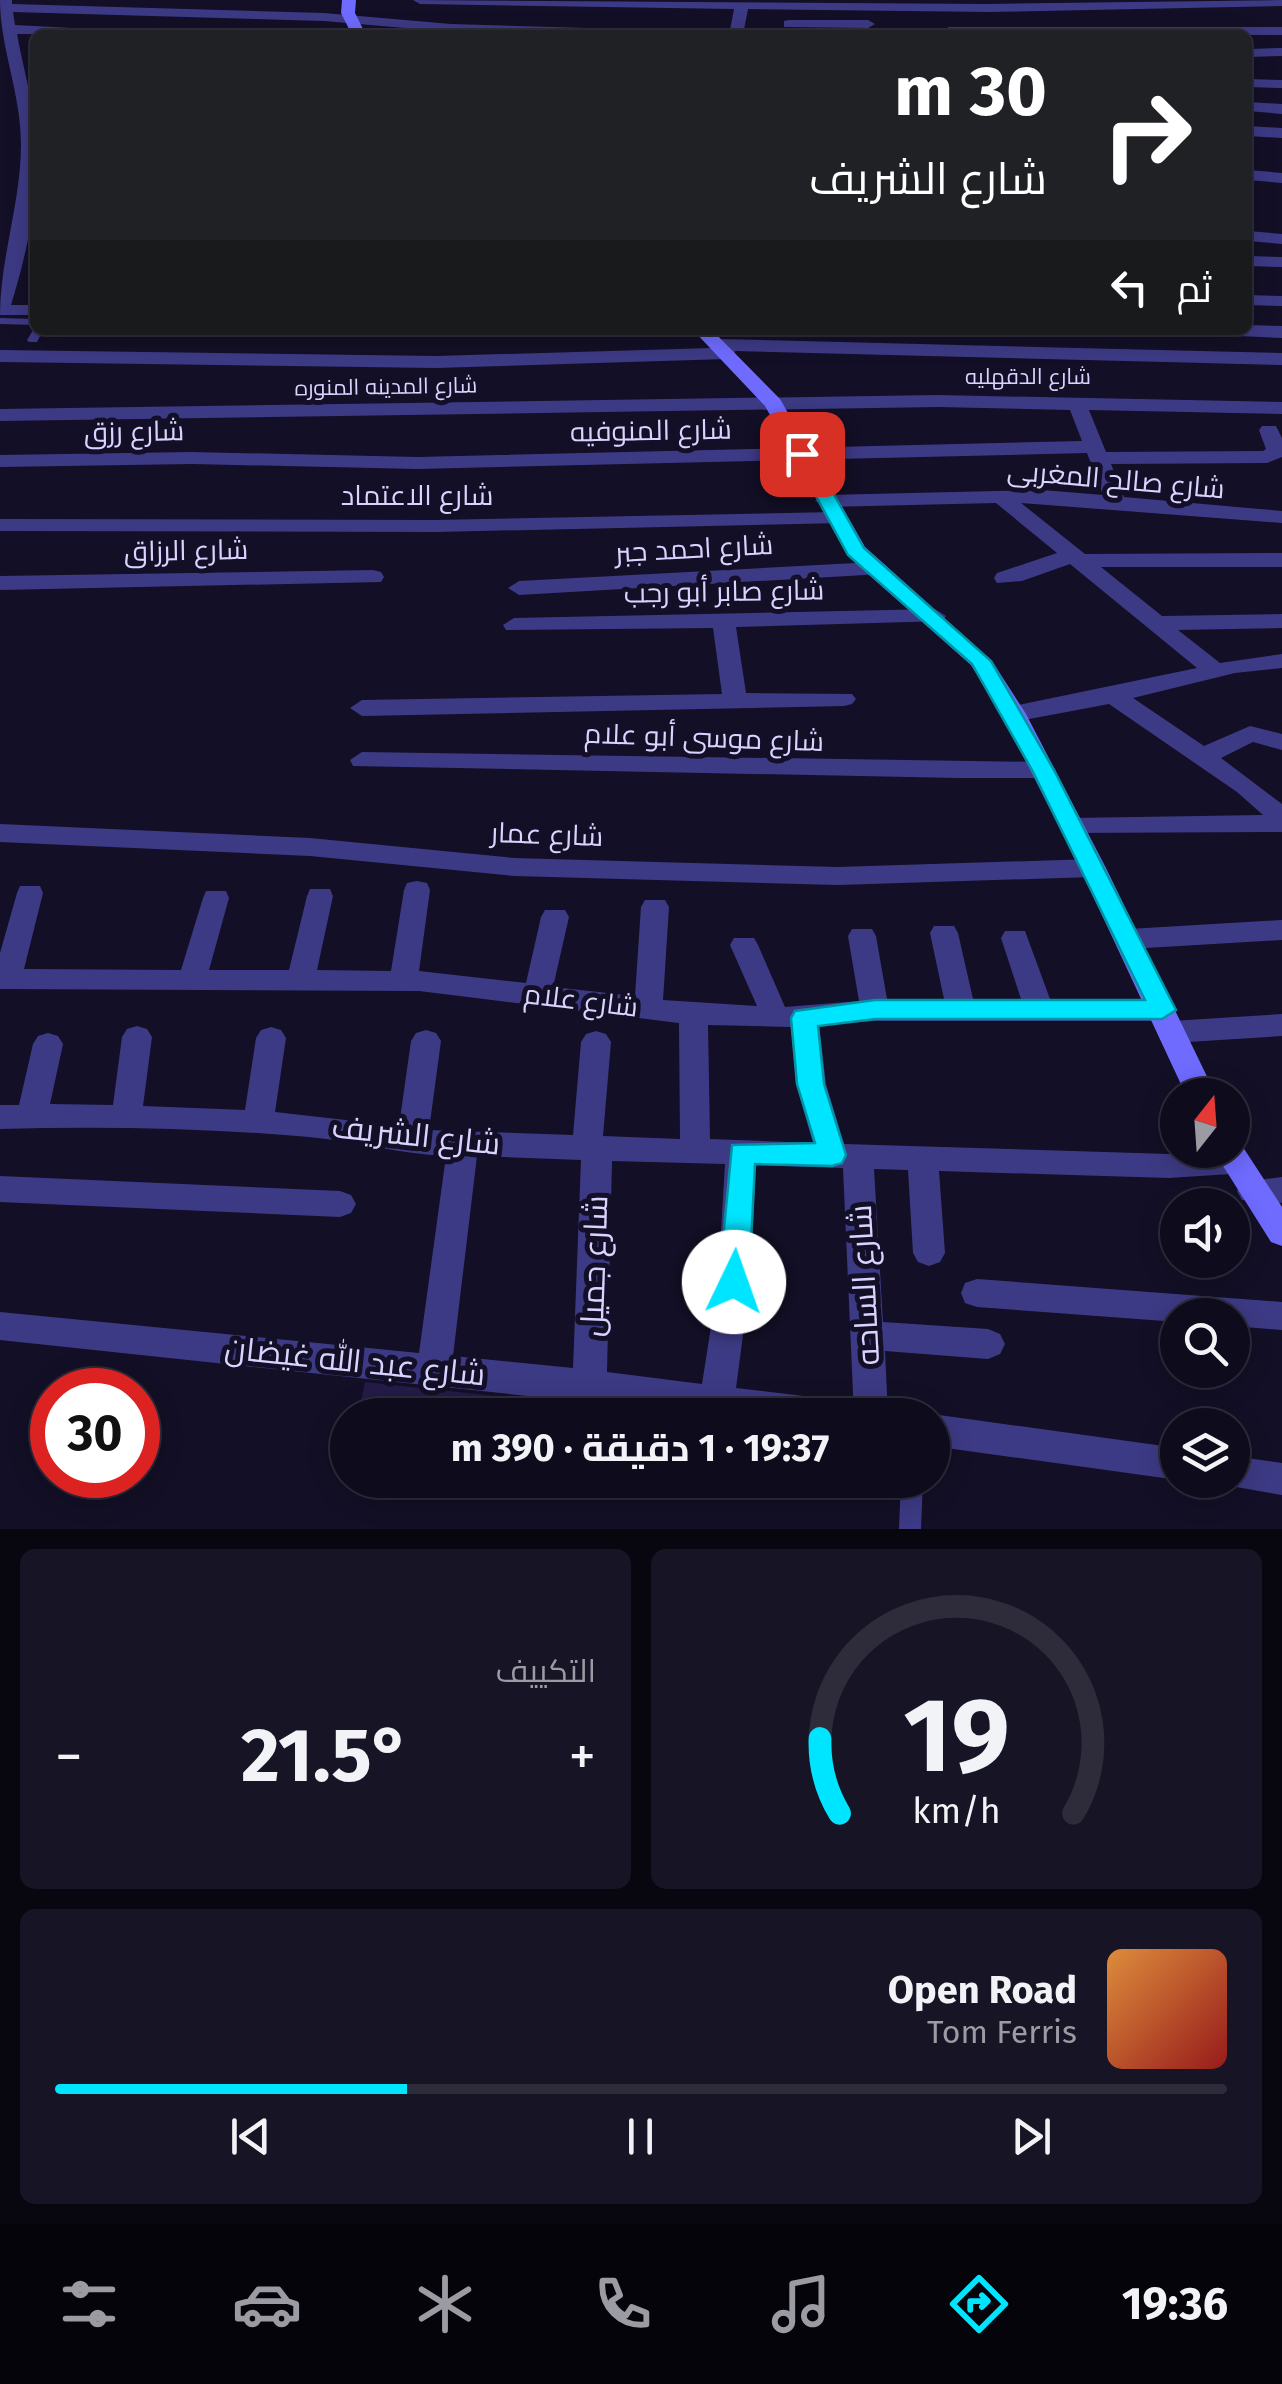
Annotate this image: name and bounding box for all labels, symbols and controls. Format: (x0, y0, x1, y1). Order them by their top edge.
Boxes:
text: 30 m (894, 50, 1047, 134)
icon: right (1082, 70, 1212, 200)
text: شارع الشريف (809, 152, 1047, 206)
icon: left (1102, 260, 1157, 315)
text: ثم (1177, 266, 1212, 312)
street label: شارع الدقهليه (965, 363, 1091, 391)
street label: شارع المدينه المنوره (295, 371, 478, 403)
pin (760, 412, 845, 497)
street label: شارع المنوفيه (570, 413, 732, 450)
street label: شارع رزق (83, 414, 185, 451)
icon: arrive (775, 427, 830, 482)
street label: شارع صالح المغربى (1006, 454, 1226, 507)
street label: شارع الاعتماد (341, 479, 493, 514)
street label: شارع احمد جبر (612, 528, 774, 571)
street label: شارع الرزاق (124, 533, 249, 570)
street label: شارع صابر أبو رجب (623, 572, 825, 612)
street label: شارع موسى أبو علام (583, 716, 824, 761)
street label: شارع عمار (488, 816, 604, 855)
street label: شارع علام (522, 977, 640, 1027)
north arrow (1160, 1078, 1250, 1168)
map controls (1160, 1078, 1250, 1498)
street label: شارع الشريف (330, 1107, 502, 1166)
button: sound (1160, 1188, 1250, 1278)
street label: شارع جميل (573, 1195, 618, 1338)
street label: شارع الساحه (841, 1203, 890, 1366)
position arrow (682, 1230, 786, 1334)
button: search (1160, 1298, 1250, 1388)
street label: شارع عبد الله غيضان (223, 1326, 487, 1397)
speed limit sign: 30 (30, 1368, 160, 1498)
button: layers (1160, 1408, 1250, 1498)
text: 19:37 · 1 دقيقة · 390 m (451, 1425, 829, 1471)
text: التكييف (496, 1652, 596, 1690)
text: 19 (903, 1674, 1010, 1799)
text: 21.5° (241, 1711, 410, 1801)
text: − (55, 1724, 83, 1790)
text: + (569, 1724, 596, 1790)
text: km/h (912, 1790, 1001, 1832)
text: Open Road (888, 1967, 1077, 2013)
text: Tom Ferris (927, 2013, 1077, 2051)
icon: previous (223, 2109, 278, 2164)
icon: pause (613, 2109, 668, 2164)
icon: next (1004, 2109, 1059, 2164)
icon: filters (54, 2269, 124, 2339)
icon: car (232, 2269, 302, 2339)
icon: climate (410, 2269, 480, 2339)
icon: phone (588, 2269, 658, 2339)
icon: music (766, 2269, 836, 2339)
icon: directions (944, 2269, 1014, 2339)
text: 19:36 (1122, 2277, 1228, 2331)

